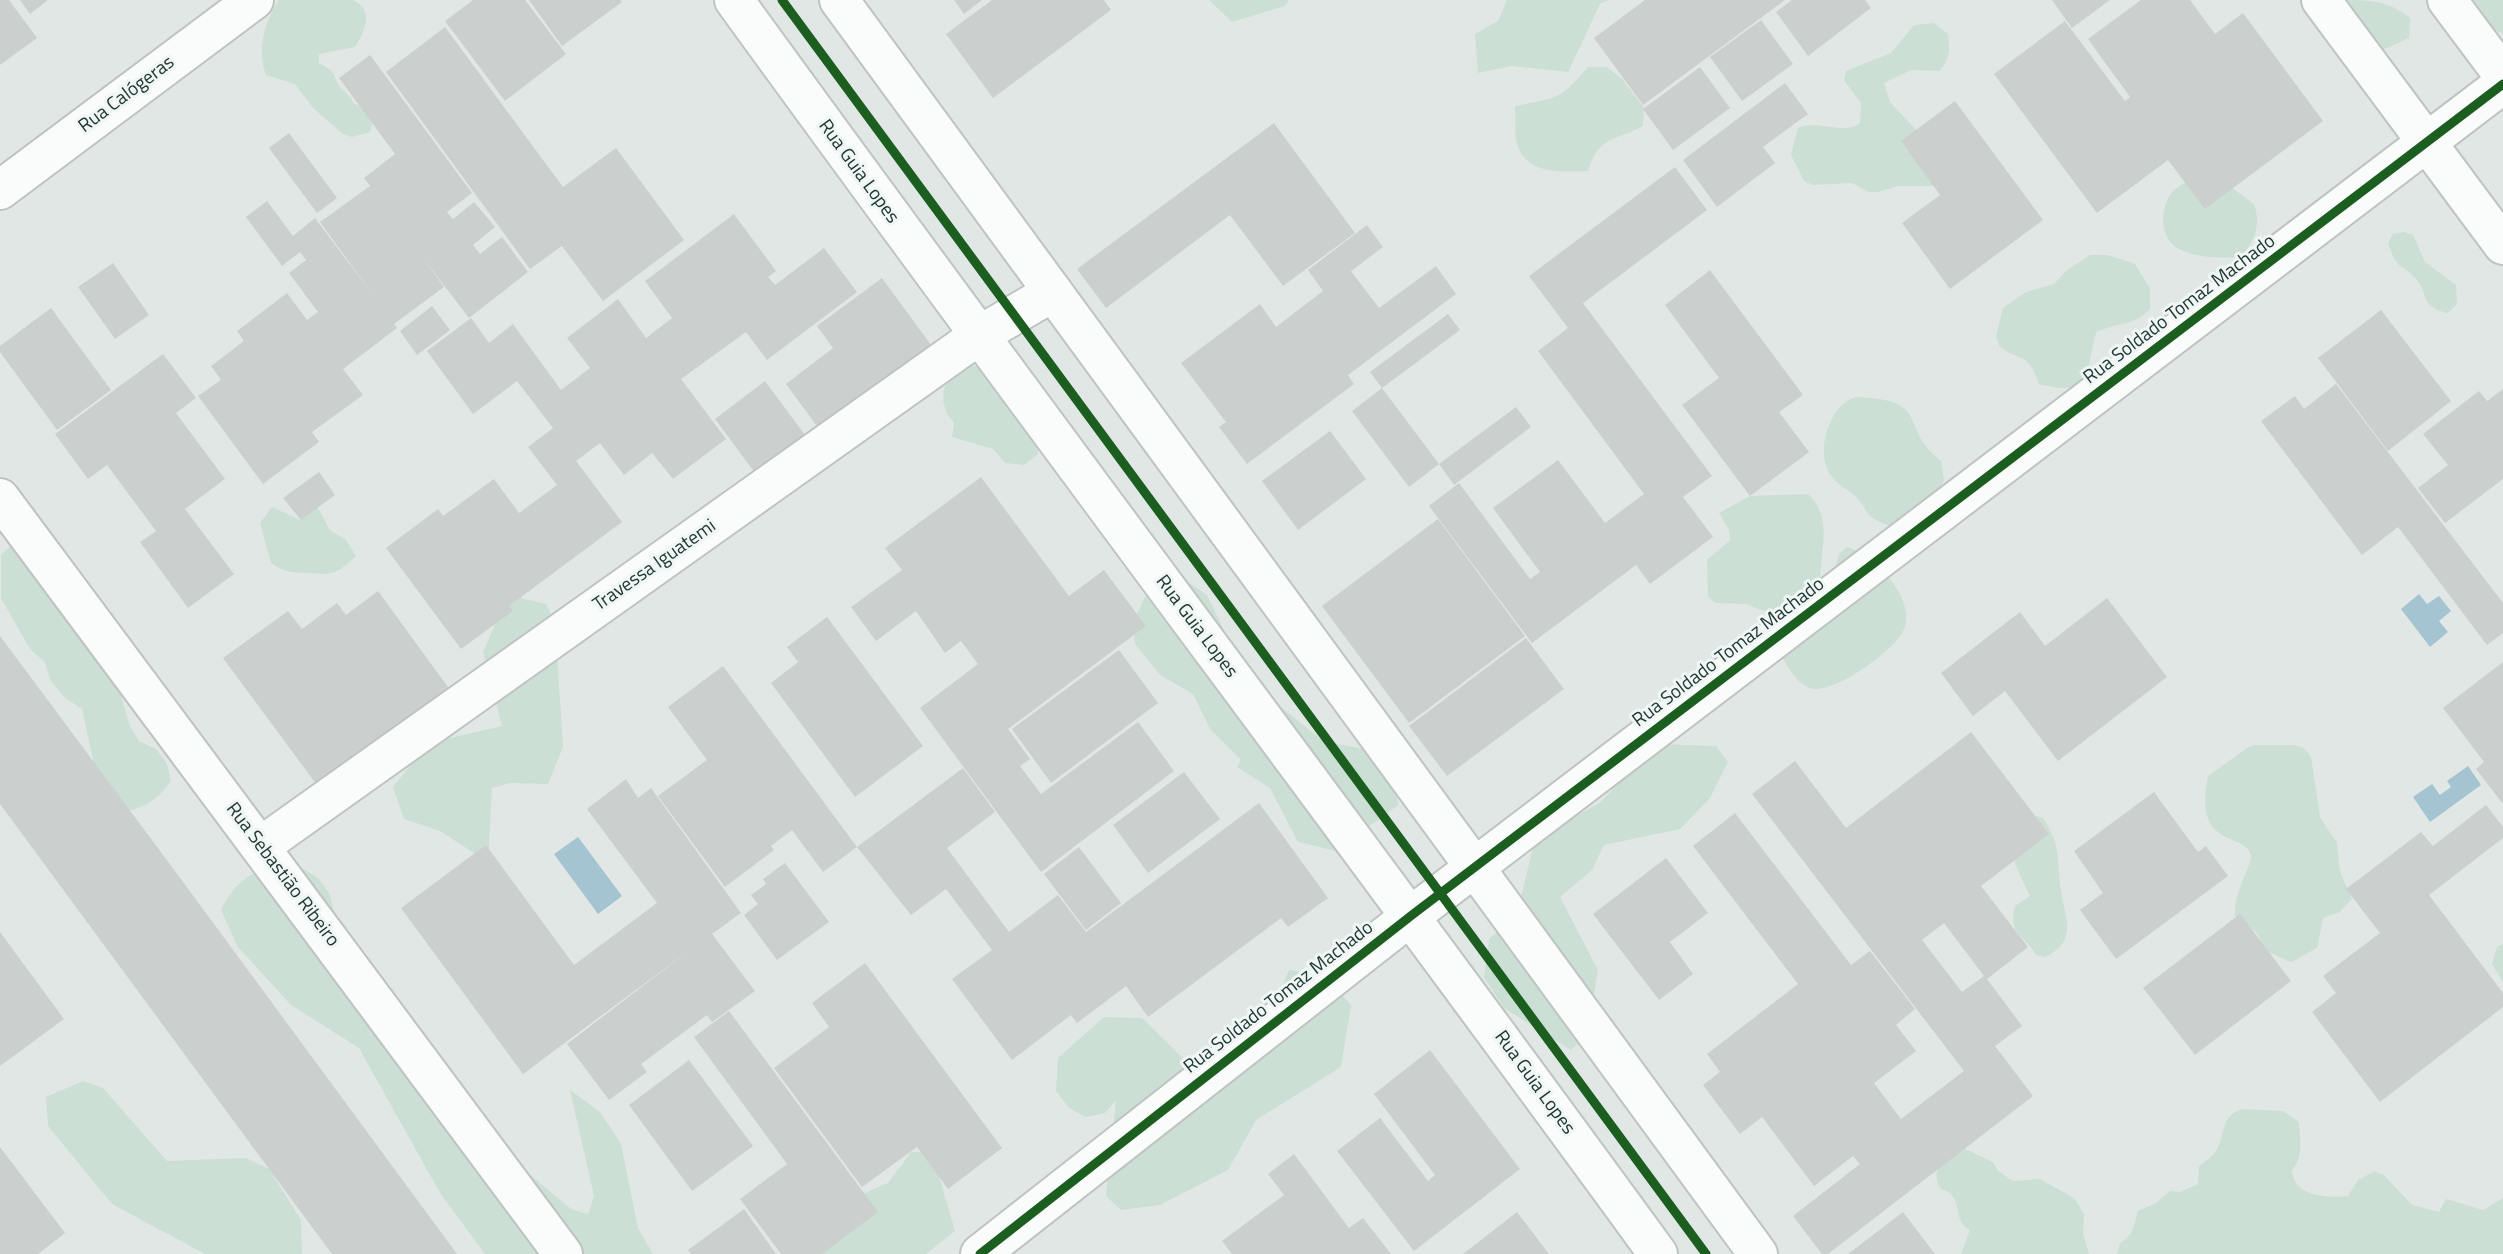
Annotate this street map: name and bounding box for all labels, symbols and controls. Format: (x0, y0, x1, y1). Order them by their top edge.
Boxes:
street label: Rua Calógeras (75, 52, 179, 138)
street label: Rua Guia Lopes (813, 116, 903, 228)
street label: Rua Soldado Tomaz Machado (2080, 230, 2280, 390)
street label: Travessa Iguatemi (589, 515, 721, 617)
street label: Rua Guia Lopes (1150, 571, 1242, 683)
street label: Rua Soldado Tomaz Machado (1629, 573, 1829, 733)
street label: Rua Sebastião Ribeiro (220, 799, 344, 951)
street label: Rua Soldado Tomaz Machado (1180, 917, 1378, 1079)
street label: Rua Guia Lopes (1489, 1027, 1579, 1139)

